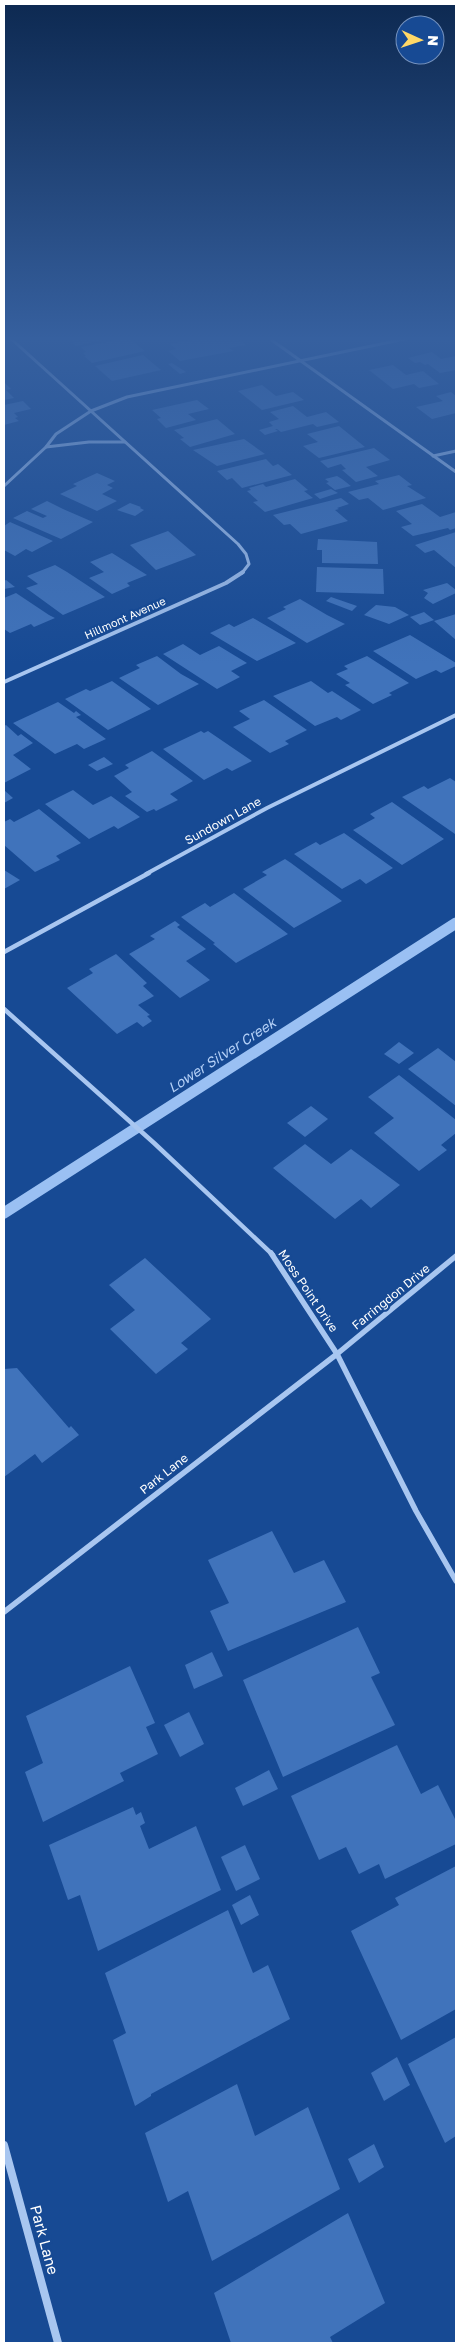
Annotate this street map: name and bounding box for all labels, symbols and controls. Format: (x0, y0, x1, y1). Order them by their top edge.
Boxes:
north arrow (395, 15, 445, 65)
text: N (425, 35, 442, 46)
street label: Hillmont Avenue (82, 594, 167, 641)
street label: Sundown Lane (182, 793, 264, 848)
water label: Lower Silver Creek (165, 1012, 280, 1096)
street label: Moss Point Drive (275, 1247, 342, 1335)
street label: Farringdon Drive (349, 1261, 433, 1333)
street label: Park Lane (137, 1450, 191, 1497)
street label: Park Lane (27, 2203, 63, 2277)

